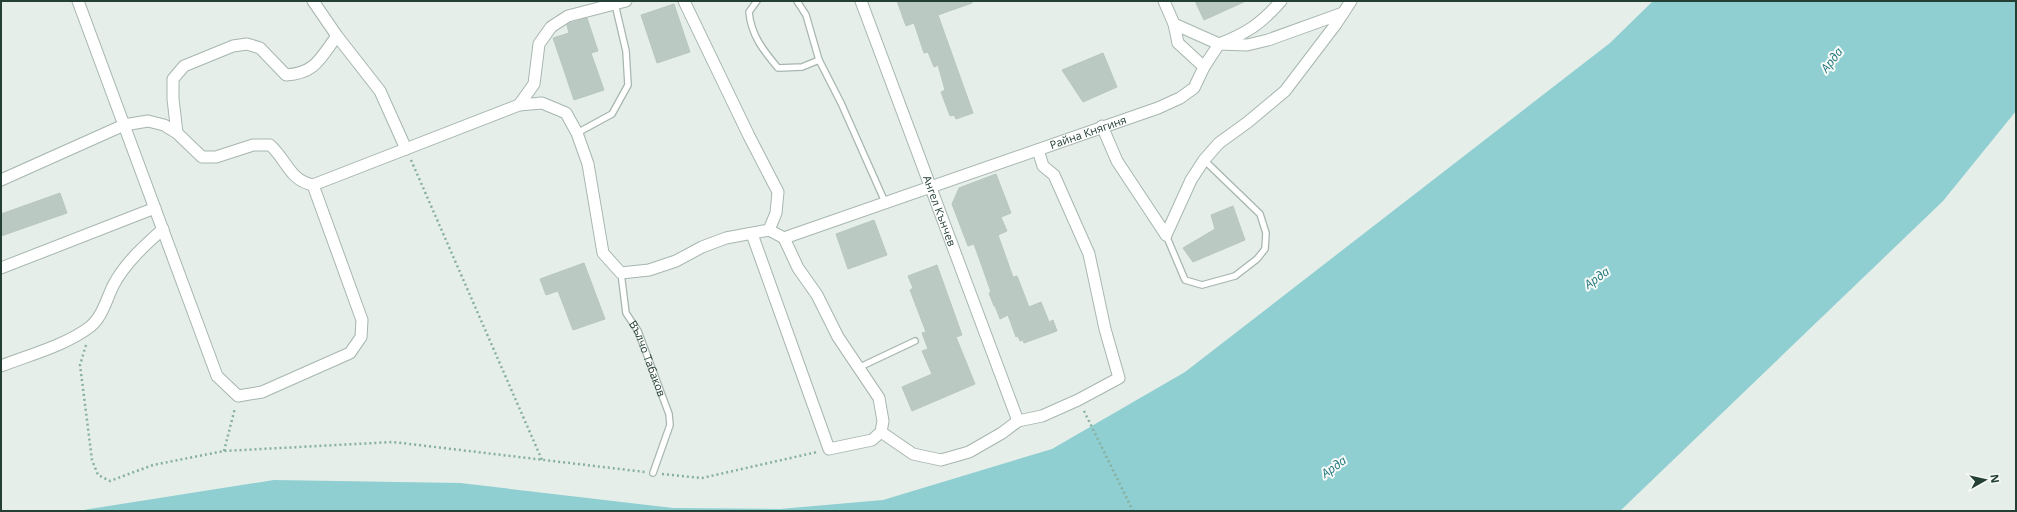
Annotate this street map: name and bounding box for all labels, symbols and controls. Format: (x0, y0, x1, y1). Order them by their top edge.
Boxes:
water label: Арда (1816, 44, 1847, 76)
street label: Райна Княгиня (1048, 112, 1128, 152)
street label: Ангел Кънчев (920, 173, 960, 248)
water label: Арда (1580, 263, 1613, 293)
street label: Вълчо Табаков (626, 317, 670, 398)
water label: Арда (1317, 452, 1350, 482)
north arrow (1965, 460, 2005, 500)
text: N (1987, 473, 2003, 484)

